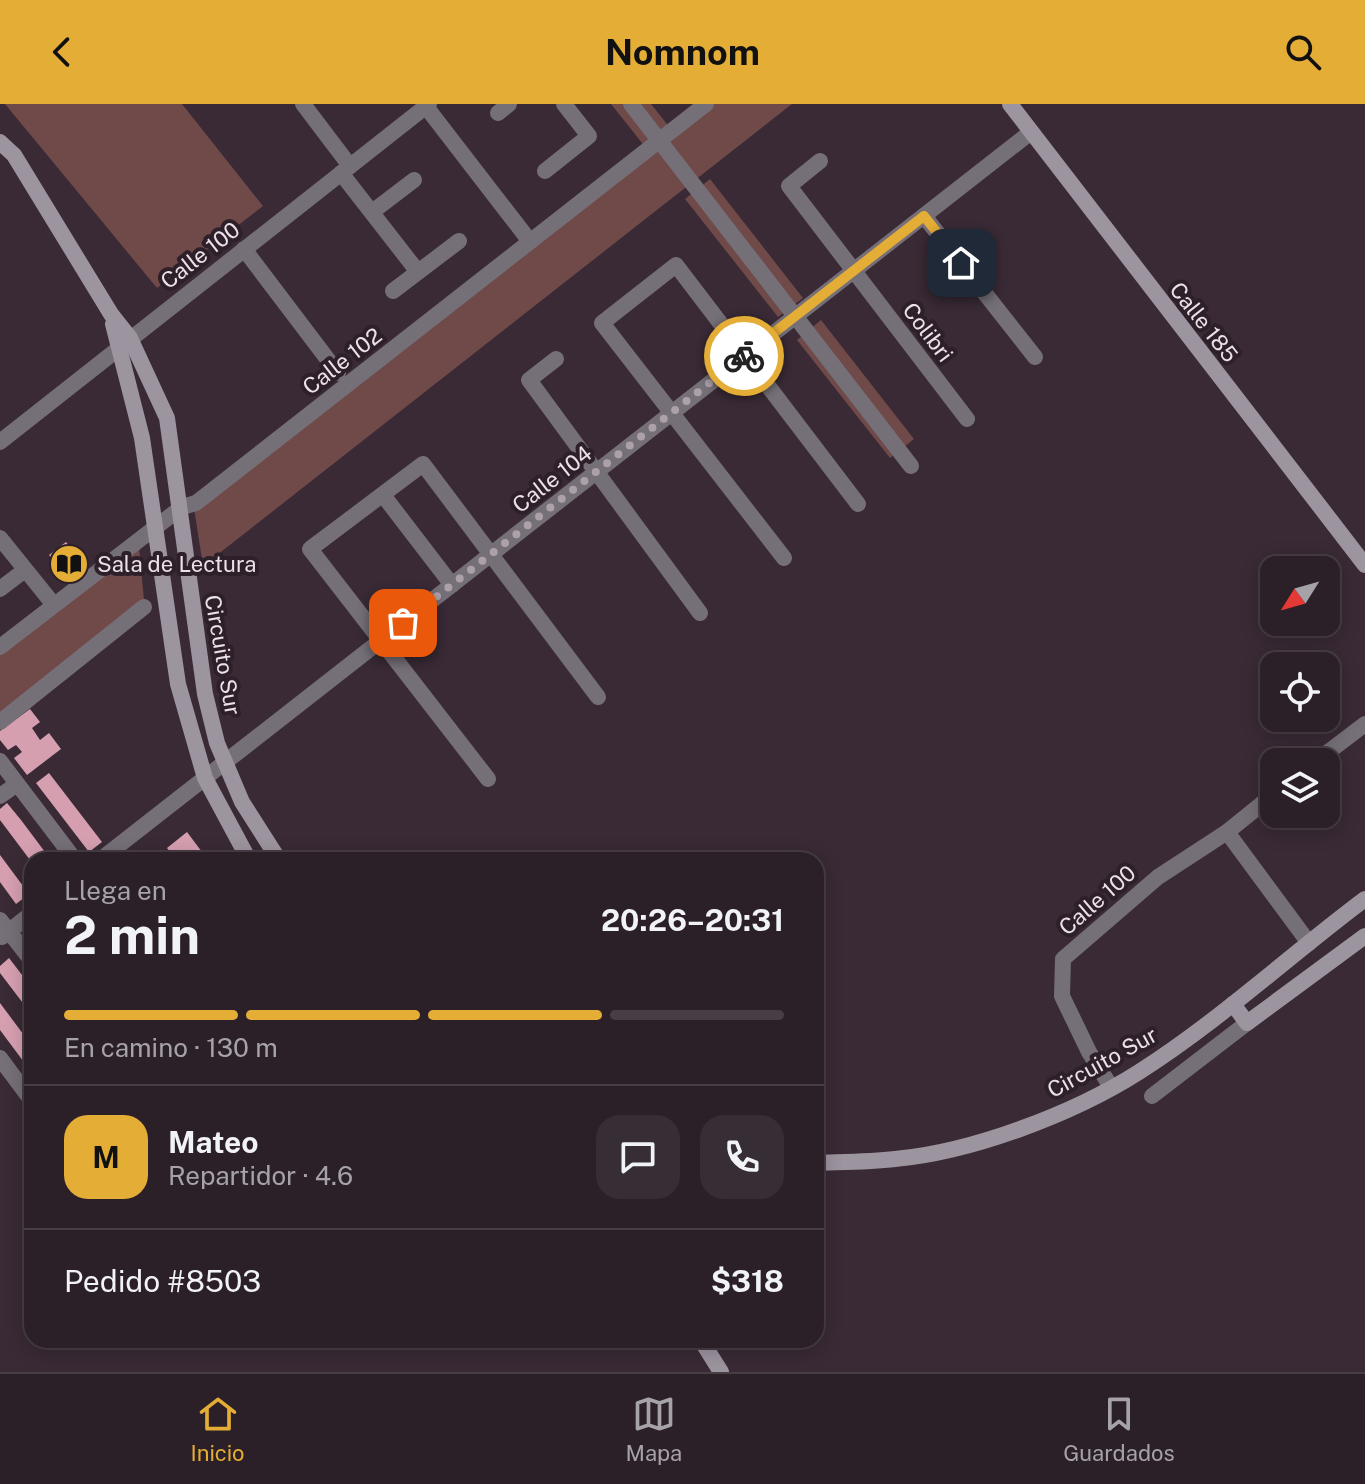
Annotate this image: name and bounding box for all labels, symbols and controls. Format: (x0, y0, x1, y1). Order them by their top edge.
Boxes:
icon: back (40, 30, 84, 74)
icon: search (1281, 30, 1325, 74)
text: Nomnom (605, 31, 760, 73)
street label: Calle 100 (155, 216, 245, 294)
pin (927, 229, 995, 297)
icon: home (939, 241, 983, 285)
street label: Calle 185 (1165, 277, 1243, 367)
street label: Colibri (897, 297, 959, 367)
courier (704, 316, 784, 396)
street label: Calle 102 (297, 322, 387, 400)
icon: bike (722, 334, 766, 378)
street label: Calle 104 (507, 440, 597, 518)
library icon: Sala de Lectura (48, 543, 90, 585)
place label: Sala de Lectura (97, 551, 256, 577)
north arrow (1260, 556, 1340, 636)
map controls (1260, 556, 1340, 828)
pin (369, 589, 437, 657)
street label: Circuito Sur (200, 593, 246, 717)
icon: bag (381, 601, 425, 645)
button: locate (1260, 652, 1340, 732)
button: layers (1260, 748, 1340, 828)
street label: Calle 100 (1053, 860, 1141, 940)
text: Llega en (64, 875, 167, 906)
text: 20:26–20:31 (601, 902, 784, 938)
text: 2 min (64, 905, 200, 966)
street label: Circuito Sur (1043, 1021, 1161, 1103)
text: En camino · 130 m (64, 1032, 278, 1063)
button: chat (596, 1115, 680, 1199)
button: phone (700, 1115, 784, 1199)
text: Mateo (168, 1124, 258, 1160)
text: M (92, 1139, 120, 1175)
text: Repartidor · 4.6 (168, 1160, 353, 1191)
text: Pedido #8503 (64, 1263, 261, 1299)
text: $318 (711, 1263, 784, 1299)
tab: Inicio (190, 1392, 245, 1466)
tab: Mapa (625, 1392, 682, 1466)
tab: Guardados (1063, 1392, 1175, 1466)

